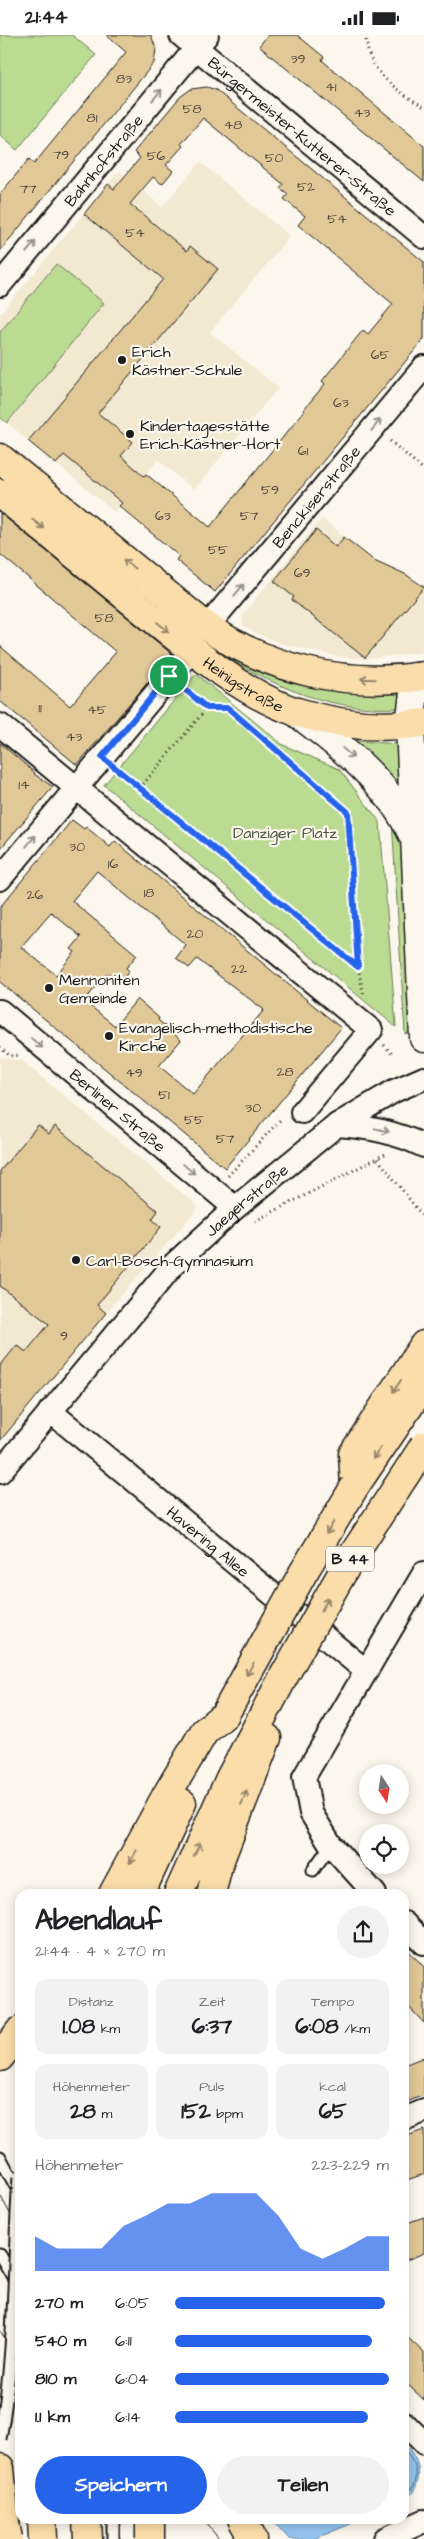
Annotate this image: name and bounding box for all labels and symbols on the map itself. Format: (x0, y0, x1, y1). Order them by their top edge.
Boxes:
house number: 39 (290, 49, 306, 69)
street label: Bürgermeister-Kutterer-Straße (203, 52, 401, 222)
house number: 83 (116, 69, 132, 89)
house number: 41 (325, 77, 337, 97)
one-way arrow (151, 89, 162, 102)
house number: 58 (183, 99, 202, 119)
house number: 43 (354, 103, 370, 123)
house number: 81 (87, 108, 98, 128)
street label: Bahnhofstraße (59, 110, 149, 212)
house number: 48 (224, 115, 242, 135)
house number: 79 (53, 145, 69, 165)
house number: 56 (147, 146, 166, 166)
house number: 50 (265, 148, 284, 168)
house number: 52 (297, 177, 315, 197)
house number: 77 (19, 179, 37, 199)
house number: 54 (327, 209, 347, 229)
house number: 54 (125, 223, 145, 243)
one-way arrow (26, 241, 37, 254)
place label: Erich Kästner-Schule (132, 341, 243, 381)
house number: 65 (371, 345, 389, 365)
marker: Erich Kästner-Schule (116, 354, 128, 366)
house number: 63 (333, 393, 349, 413)
place label: Kindertagesstätte Erich-Kästner-Hort (140, 415, 281, 455)
one-way arrow (371, 418, 382, 431)
marker: Kindertagesstätte Erich-Kästner-Hort (124, 428, 136, 440)
street label: Benckiserstraße (267, 441, 366, 553)
house number: 61 (298, 441, 308, 461)
house number: 59 (261, 480, 279, 500)
house number: 63 (155, 506, 171, 526)
house number: 57 (240, 506, 259, 526)
one-way arrow (31, 519, 44, 530)
house number: 55 (208, 540, 228, 560)
one-way arrow (123, 558, 136, 569)
house number: 69 (294, 563, 310, 583)
one-way arrow (233, 584, 244, 597)
house number: 58 (95, 608, 114, 628)
one-way arrow (157, 622, 170, 633)
street label: Heinigstraße (198, 652, 287, 718)
pin (148, 655, 190, 697)
one-way arrow (360, 674, 376, 684)
house number: 11 (38, 698, 42, 718)
house number: 45 (87, 700, 107, 720)
house number: 43 (66, 727, 82, 747)
one-way arrow (342, 748, 355, 759)
house number: 14 (18, 775, 30, 795)
park label: Danziger Platz (233, 822, 337, 845)
one-way arrow (26, 835, 37, 848)
house number: 30 (69, 837, 85, 857)
house number: 16 (108, 854, 119, 874)
house number: 18 (144, 883, 154, 903)
house number: 26 (27, 885, 44, 905)
house number: 20 (187, 924, 204, 944)
house number: 22 (231, 959, 247, 979)
place label: Mennoniten Gemeinde (59, 969, 139, 1009)
marker: Mennoniten Gemeinde (43, 982, 55, 994)
place label: Evangelisch-methodistische Kirche (119, 1017, 313, 1057)
marker: Evangelisch-methodistische Kirche (103, 1030, 115, 1042)
one-way arrow (31, 1037, 44, 1048)
house number: 28 (276, 1062, 294, 1082)
house number: 49 (125, 1063, 143, 1083)
street label: Berliner Straße (65, 1064, 170, 1158)
house number: 51 (158, 1085, 170, 1105)
house number: 30 (245, 1098, 261, 1118)
house number: 55 (184, 1110, 204, 1130)
one-way arrow (373, 1126, 389, 1135)
house number: 57 (216, 1129, 235, 1149)
street label: Jaegerstraße (201, 1159, 293, 1242)
one-way arrow (182, 1164, 195, 1175)
place label: Carl-Bosch-Gymnasium (86, 1250, 253, 1273)
marker: Carl-Bosch-Gymnasium (70, 1254, 82, 1266)
house number: 9 (60, 1326, 68, 1346)
one-way arrow (392, 1379, 403, 1393)
one-way arrow (372, 1446, 382, 1460)
street label: Havering Allee (162, 1501, 254, 1583)
one-way arrow (325, 1521, 335, 1535)
road number: B 44 (326, 1547, 374, 1571)
one-way arrow (320, 1596, 330, 1611)
one-way arrow (245, 1662, 255, 1677)
north arrow (359, 1764, 409, 1814)
one-way arrow (239, 1791, 249, 1806)
one-way arrow (193, 1842, 202, 1857)
one-way arrow (128, 1849, 138, 1864)

